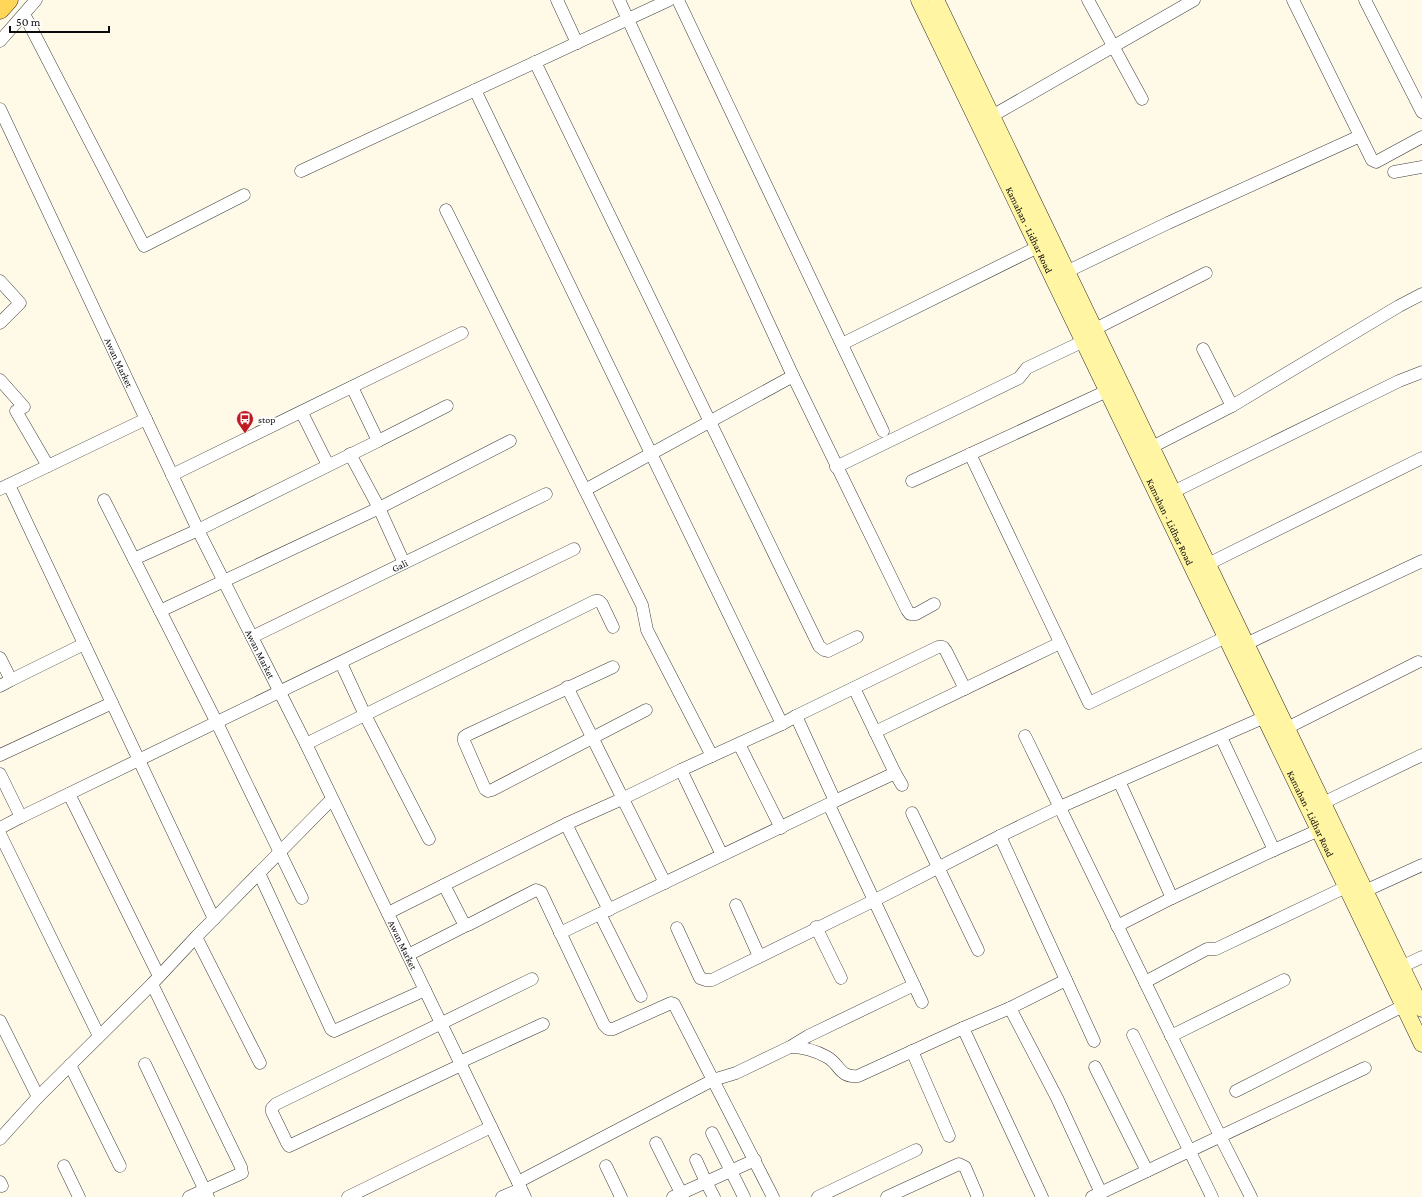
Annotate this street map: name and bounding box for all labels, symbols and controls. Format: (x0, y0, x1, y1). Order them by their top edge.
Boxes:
scale bar (10, 8, 109, 34)
text: 50 m (16, 15, 41, 29)
street label: Kamahan - Lidhar Road (1004, 185, 1055, 275)
street label: Awan Market (103, 336, 136, 390)
bus stop icon: stop (235, 409, 255, 434)
place label: stop (258, 414, 275, 425)
street label: Kamahan - Lidhar Road (1145, 477, 1196, 567)
street label: Gali (390, 557, 410, 574)
street label: Awan Market (244, 628, 278, 681)
street label: Kamahan - Lidhar Road (1285, 769, 1337, 859)
street label: Awan Market (386, 918, 420, 972)

